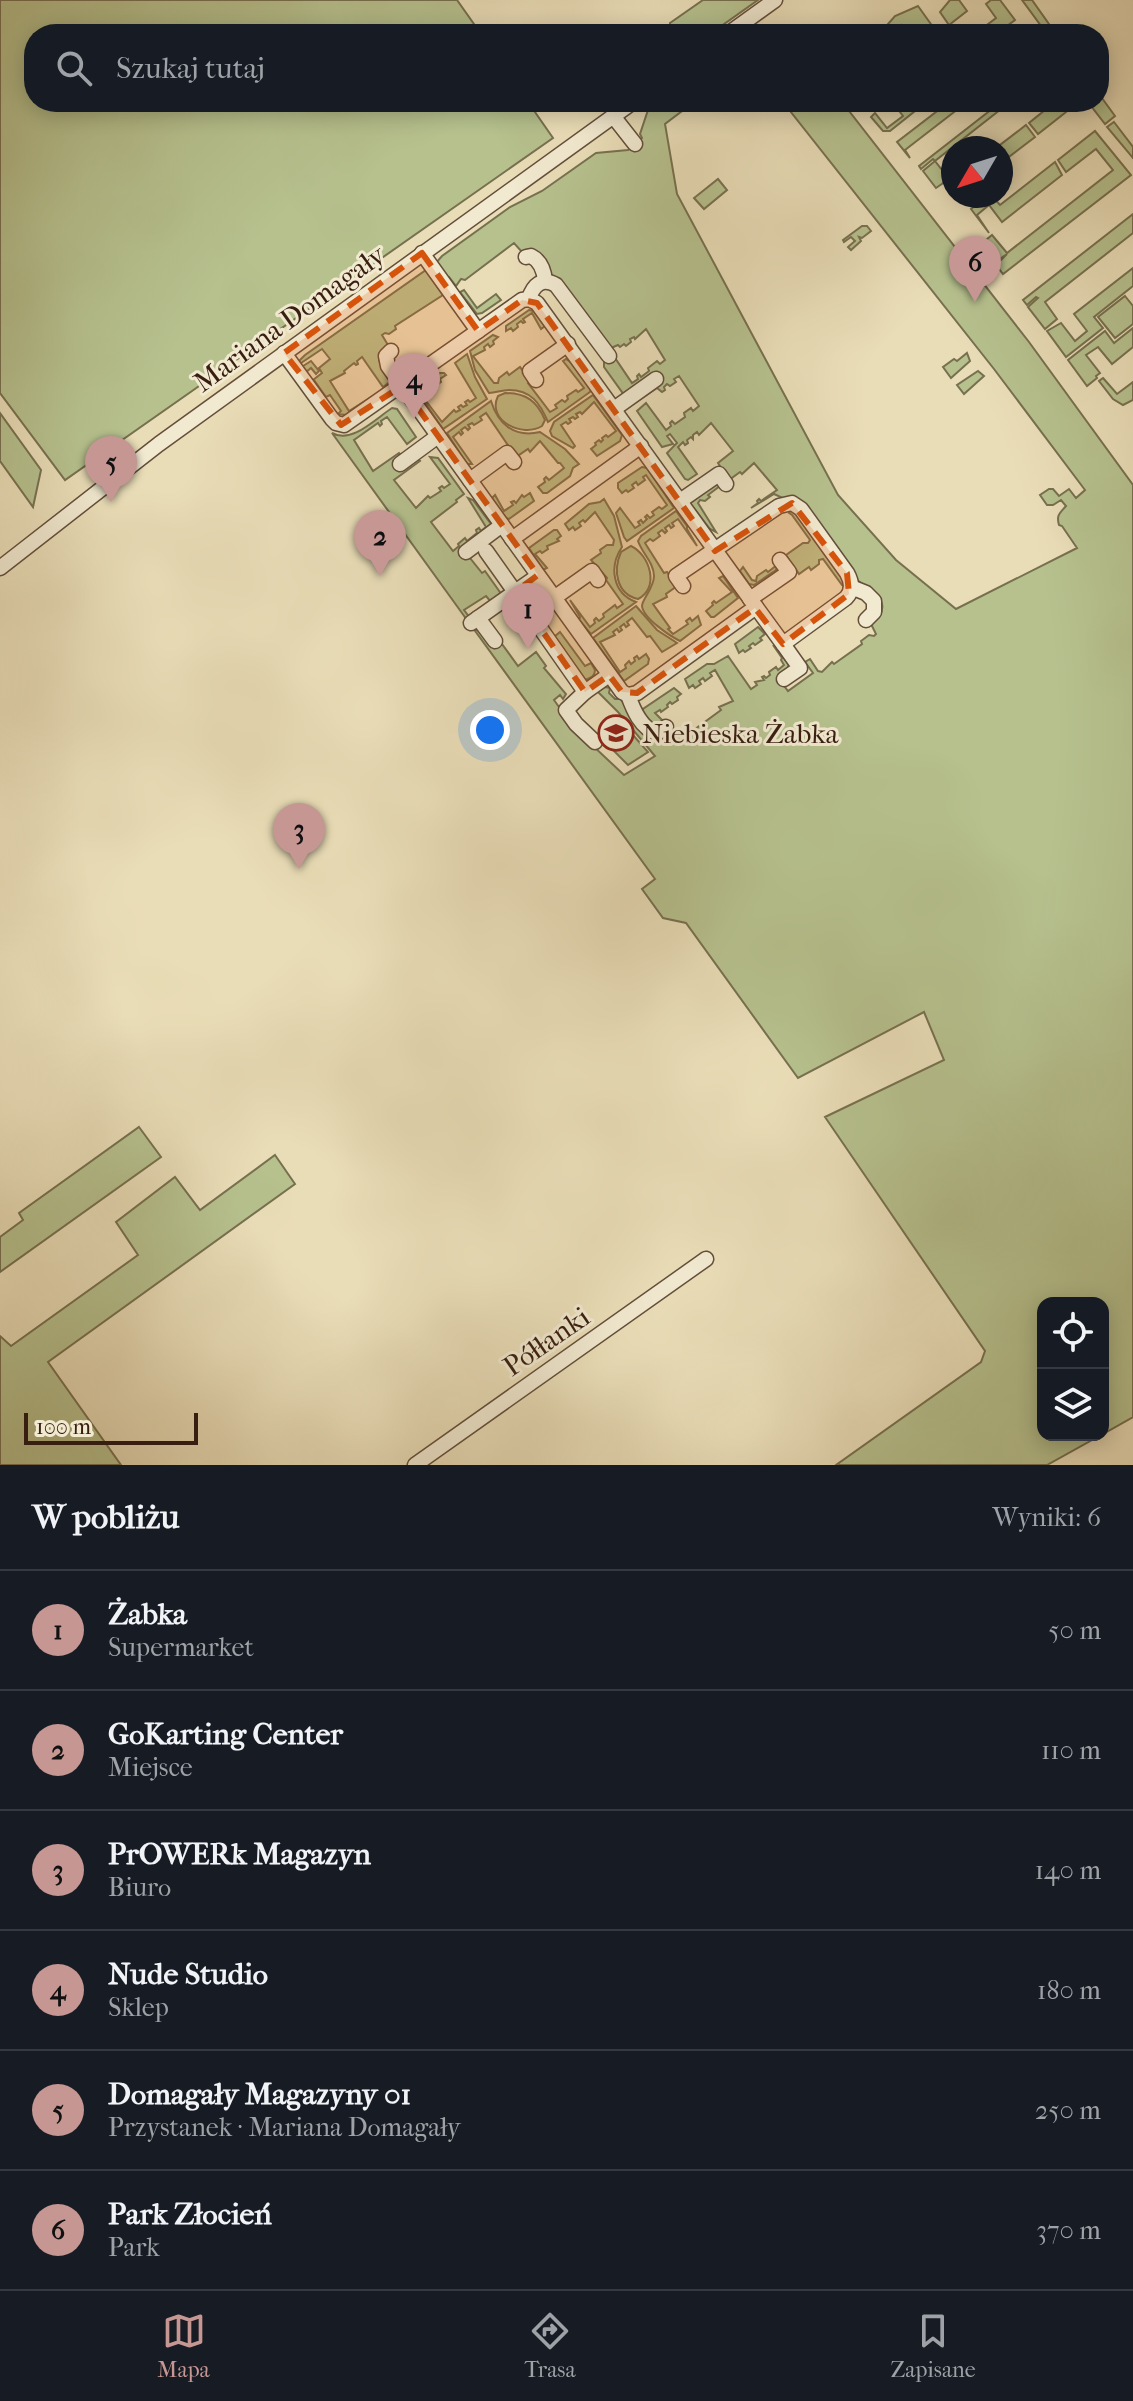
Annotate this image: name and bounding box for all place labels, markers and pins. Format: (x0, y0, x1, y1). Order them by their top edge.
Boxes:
pin: 6 (949, 236, 1001, 302)
pin: 4 (388, 353, 440, 419)
pin: 5 (85, 436, 137, 502)
pin: 2 (354, 510, 406, 576)
pin: 1 (502, 583, 554, 649)
school or university icon: Niebieska Żabka (597, 714, 635, 752)
place label: Niebieska Żabka (642, 717, 840, 750)
pin: 3 (273, 803, 325, 869)

